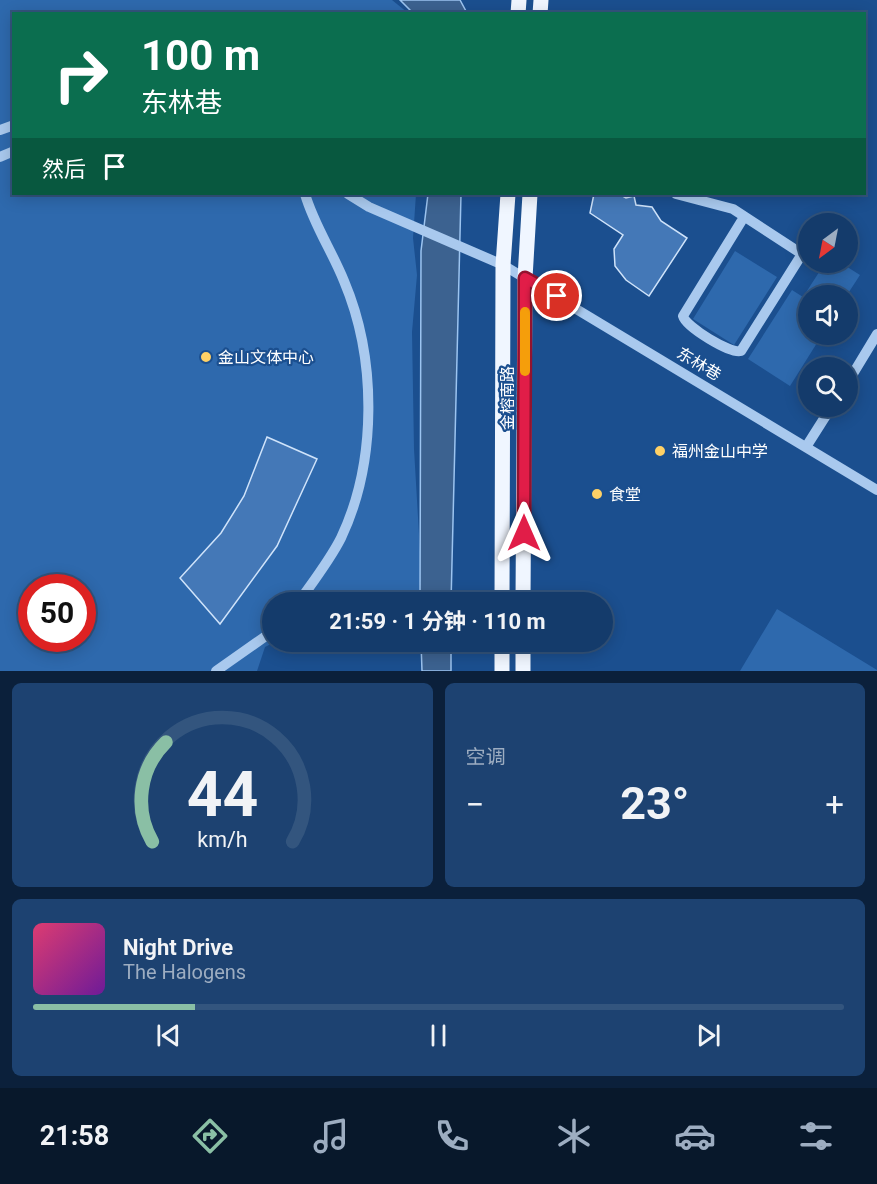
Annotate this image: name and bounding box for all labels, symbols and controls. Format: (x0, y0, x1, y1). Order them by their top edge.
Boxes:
text: 100 m (141, 31, 260, 80)
icon: right (42, 36, 120, 114)
text: 东林巷 (141, 87, 222, 119)
icon: arrive (98, 150, 131, 183)
text: 然后 (42, 157, 86, 182)
north arrow (798, 213, 858, 273)
map controls (798, 213, 858, 417)
pin (531, 270, 582, 321)
icon: arrive (540, 279, 573, 312)
button: sound (798, 285, 858, 345)
street label: 东林巷 (674, 343, 724, 385)
place label: 金山文体中心 (218, 348, 314, 367)
marker: 金山文体中心 (199, 350, 213, 364)
button: search (798, 357, 858, 417)
street label: 金榕南路 (498, 366, 517, 430)
place label: 福州金山中学 (672, 442, 768, 461)
marker: 福州金山中学 (653, 444, 667, 458)
place label: 食堂 (609, 485, 641, 504)
marker: 食堂 (590, 487, 604, 501)
position arrow (492, 501, 556, 565)
speed limit sign: 50 (18, 574, 96, 652)
text: 21:59 · 1 分钟 · 110 m (329, 609, 546, 634)
text: 空调 (466, 745, 506, 769)
text: 44 (186, 758, 258, 831)
text: 23° (620, 777, 689, 830)
text: − (466, 785, 484, 824)
text: + (825, 785, 844, 824)
text: km/h (197, 827, 247, 852)
text: Night Drive (123, 935, 233, 960)
text: The Halogens (123, 960, 246, 984)
icon: previous (152, 1019, 185, 1052)
icon: pause (422, 1019, 455, 1052)
icon: next (692, 1019, 725, 1052)
icon: directions (189, 1115, 231, 1157)
icon: music (310, 1115, 352, 1157)
icon: phone (431, 1115, 473, 1157)
icon: climate (553, 1115, 595, 1157)
icon: car (674, 1115, 716, 1157)
icon: filters (795, 1115, 837, 1157)
text: 21:58 (40, 1120, 109, 1152)

